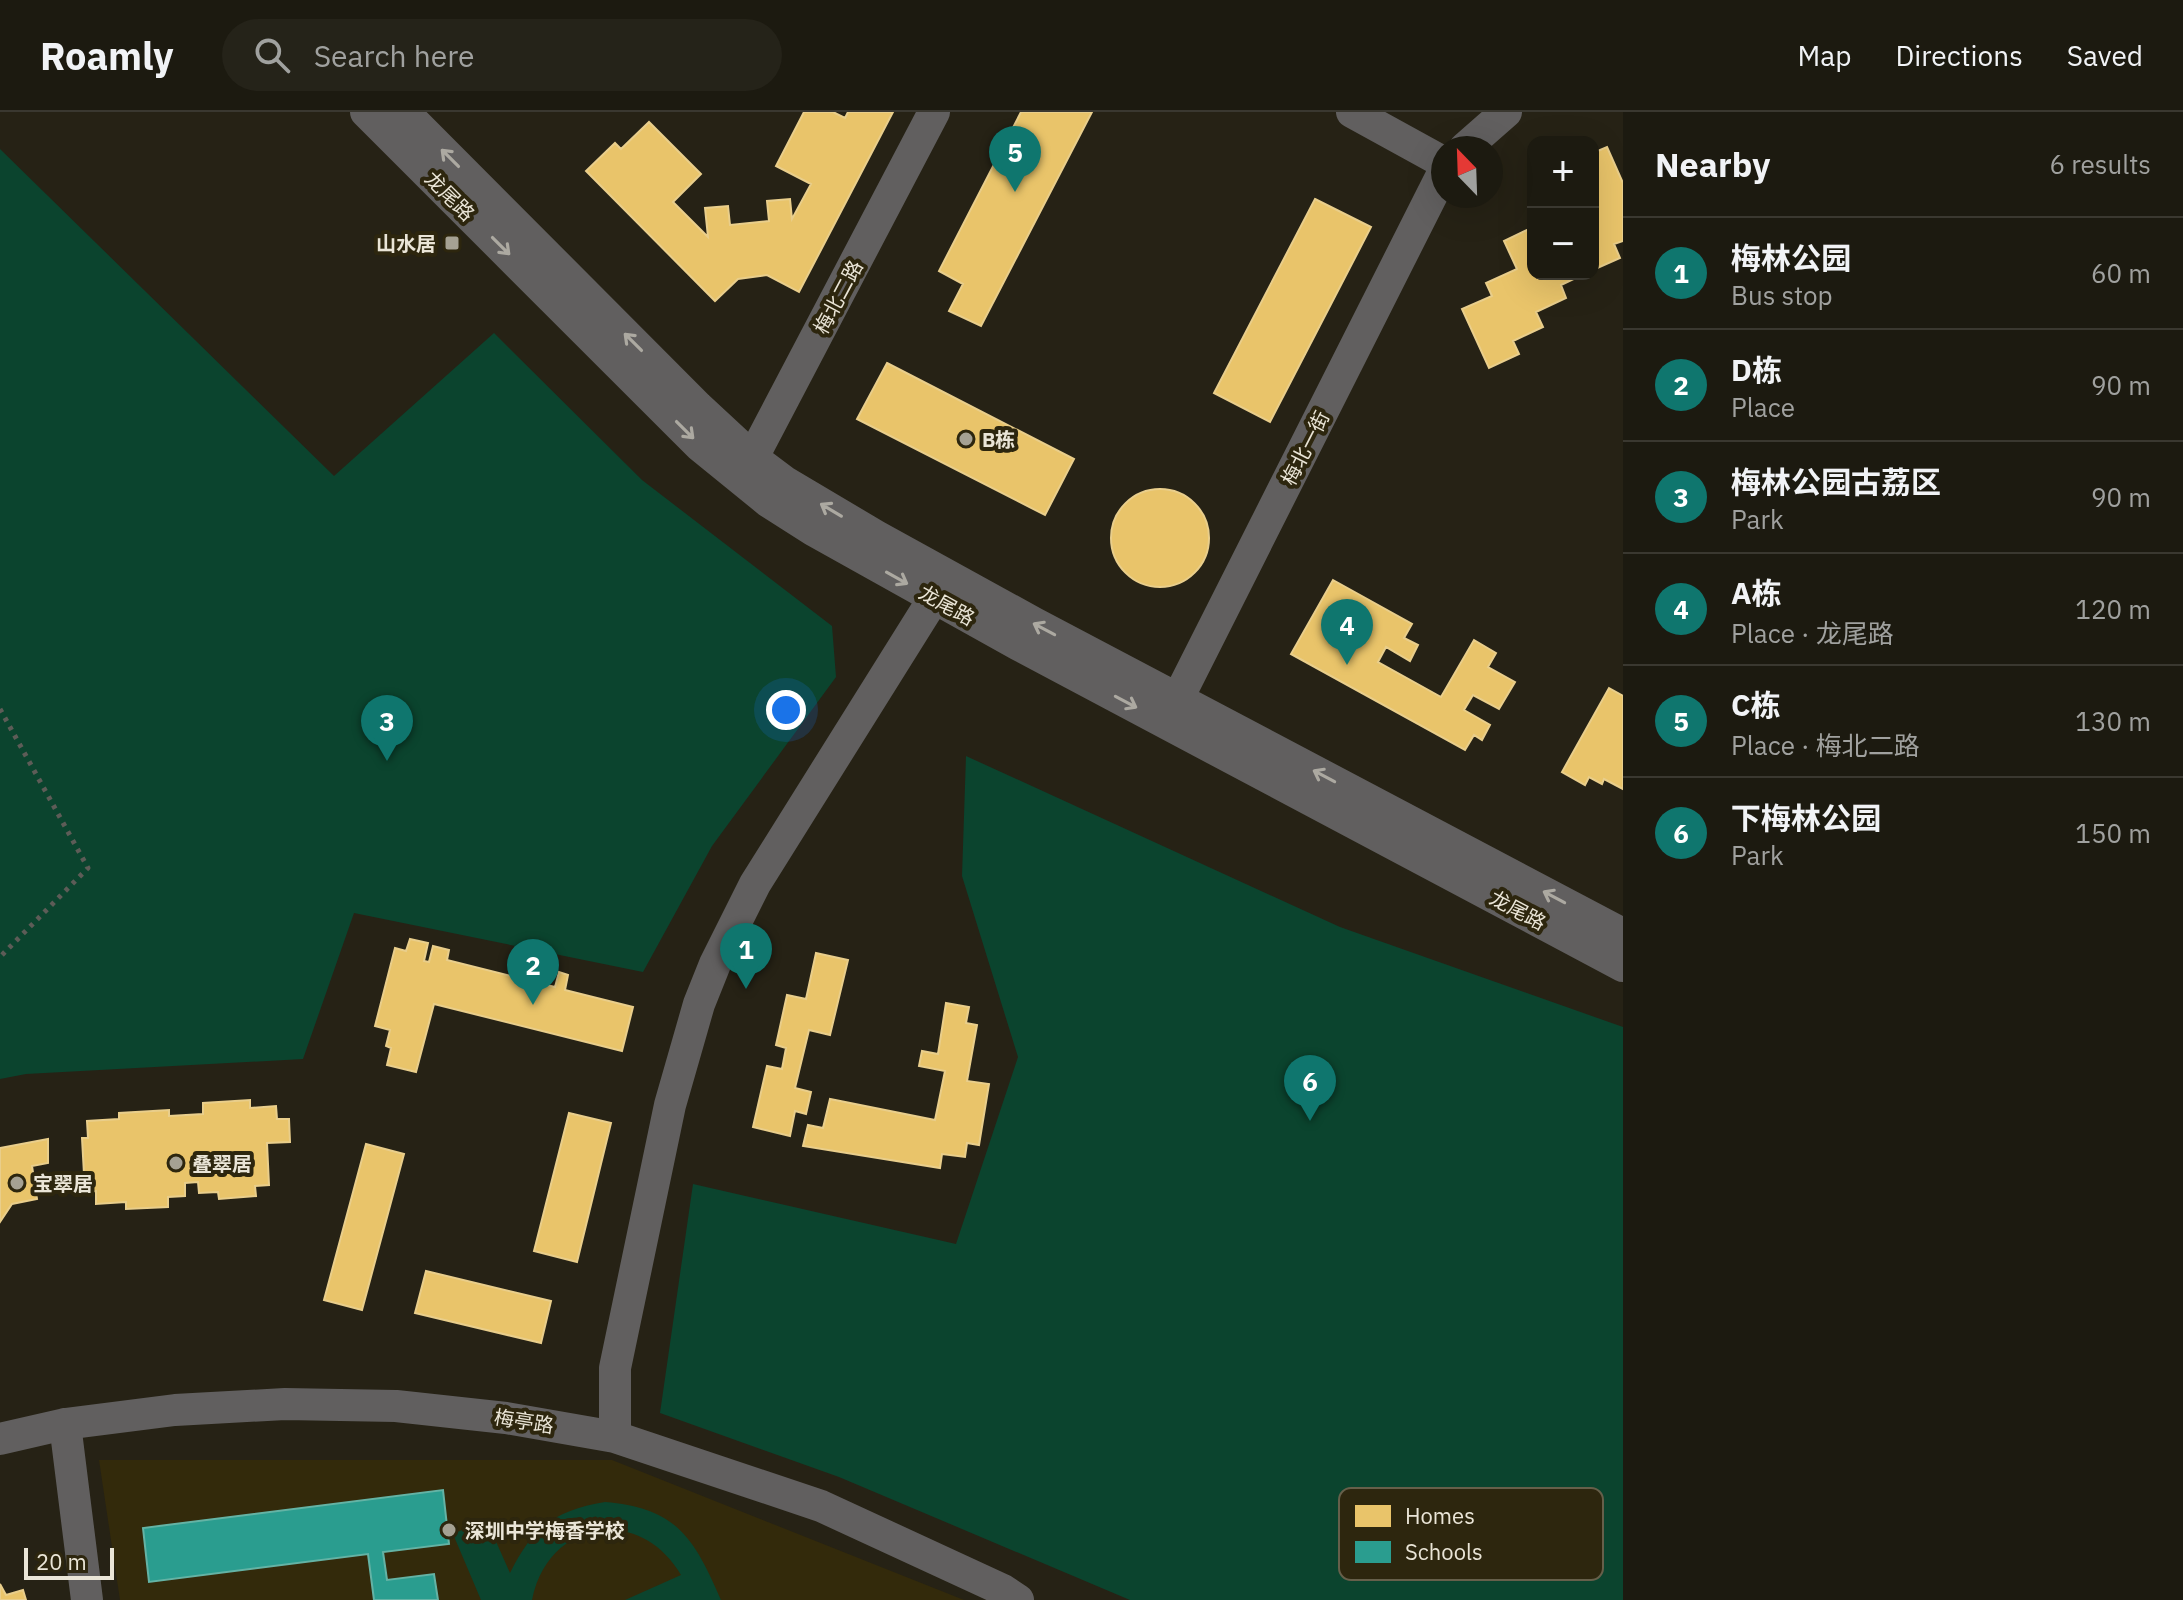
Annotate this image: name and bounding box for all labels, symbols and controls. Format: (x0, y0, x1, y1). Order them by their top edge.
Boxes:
search box (222, 19, 782, 91)
text: Roamly (40, 31, 174, 80)
icon: search (250, 33, 294, 77)
text: Search here (314, 36, 475, 75)
text: Map (1797, 37, 1851, 74)
text: Directions (1895, 37, 2023, 74)
text: Saved (2067, 37, 2143, 74)
pin: 5 (989, 126, 1041, 192)
north arrow (1431, 136, 1503, 208)
map controls (1527, 136, 1599, 280)
button: + (1527, 136, 1599, 208)
text: Nearby (1655, 142, 1770, 186)
text: 6 results (2049, 147, 2151, 181)
one-way arrow (441, 149, 460, 168)
street label: 龙尾路 (419, 165, 481, 227)
button: − (1527, 208, 1599, 280)
place label: 山水居 (376, 230, 436, 257)
marker: 山水居 (443, 234, 461, 252)
one-way arrow (491, 236, 510, 255)
text: 梅林公园 (1731, 238, 1851, 277)
street label: 梅北二路 (807, 255, 869, 339)
text: 1 (1673, 256, 1689, 290)
text: 60 m (2091, 256, 2151, 290)
text: Bus stop (1731, 278, 1833, 312)
one-way arrow (623, 333, 643, 352)
text: D栋 (1731, 350, 1782, 389)
text: 2 (1673, 368, 1689, 402)
text: 90 m (2091, 368, 2151, 402)
text: Place (1731, 390, 1795, 424)
street label: 梅北一街 (1275, 406, 1335, 490)
one-way arrow (675, 420, 694, 440)
place label: B栋 (982, 426, 1015, 453)
marker: B栋 (957, 430, 975, 448)
text: 梅林公园古荔区 (1731, 462, 1941, 501)
text: 3 (1673, 480, 1689, 514)
text: 90 m (2091, 480, 2151, 514)
one-way arrow (820, 502, 843, 518)
text: Park (1731, 502, 1784, 536)
one-way arrow (885, 570, 909, 586)
text: A栋 (1731, 573, 1782, 612)
street label: 龙尾路 (914, 579, 980, 631)
text: 4 (1673, 592, 1689, 626)
text: 120 m (2075, 592, 2151, 626)
pin: 4 (1321, 599, 1373, 665)
text: Place · 龙尾路 (1731, 616, 1894, 650)
one-way arrow (1033, 620, 1057, 636)
text: C栋 (1731, 685, 1781, 724)
your location (766, 690, 806, 730)
one-way arrow (1114, 694, 1137, 710)
pin: 3 (361, 695, 413, 761)
text: 5 (1673, 704, 1689, 738)
text: 130 m (2075, 704, 2151, 738)
text: Place · 梅北二路 (1731, 728, 1920, 762)
one-way arrow (1313, 768, 1336, 784)
text: 下梅林公园 (1731, 798, 1881, 837)
text: 6 (1673, 816, 1689, 850)
text: 150 m (2075, 816, 2151, 850)
text: Park (1731, 838, 1784, 872)
street label: 龙尾路 (1485, 884, 1551, 936)
one-way arrow (1543, 889, 1566, 905)
pin: 1 (720, 923, 772, 989)
pin: 2 (507, 939, 559, 1005)
pin: 6 (1284, 1055, 1336, 1121)
place label: 叠翠居 (192, 1150, 252, 1177)
marker: 叠翠居 (167, 1154, 185, 1172)
place label: 宝翠居 (33, 1170, 93, 1197)
marker: 宝翠居 (8, 1174, 26, 1192)
street label: 梅亭路 (492, 1403, 556, 1439)
legend (1339, 1488, 1603, 1580)
text: Homes (1405, 1501, 1475, 1530)
place label: 深圳中学梅香学校 (465, 1517, 625, 1544)
marker: 深圳中学梅香学校 (440, 1521, 458, 1539)
text: Schools (1405, 1537, 1483, 1566)
scale bar (24, 1544, 114, 1580)
text: 20 m (36, 1547, 87, 1576)

